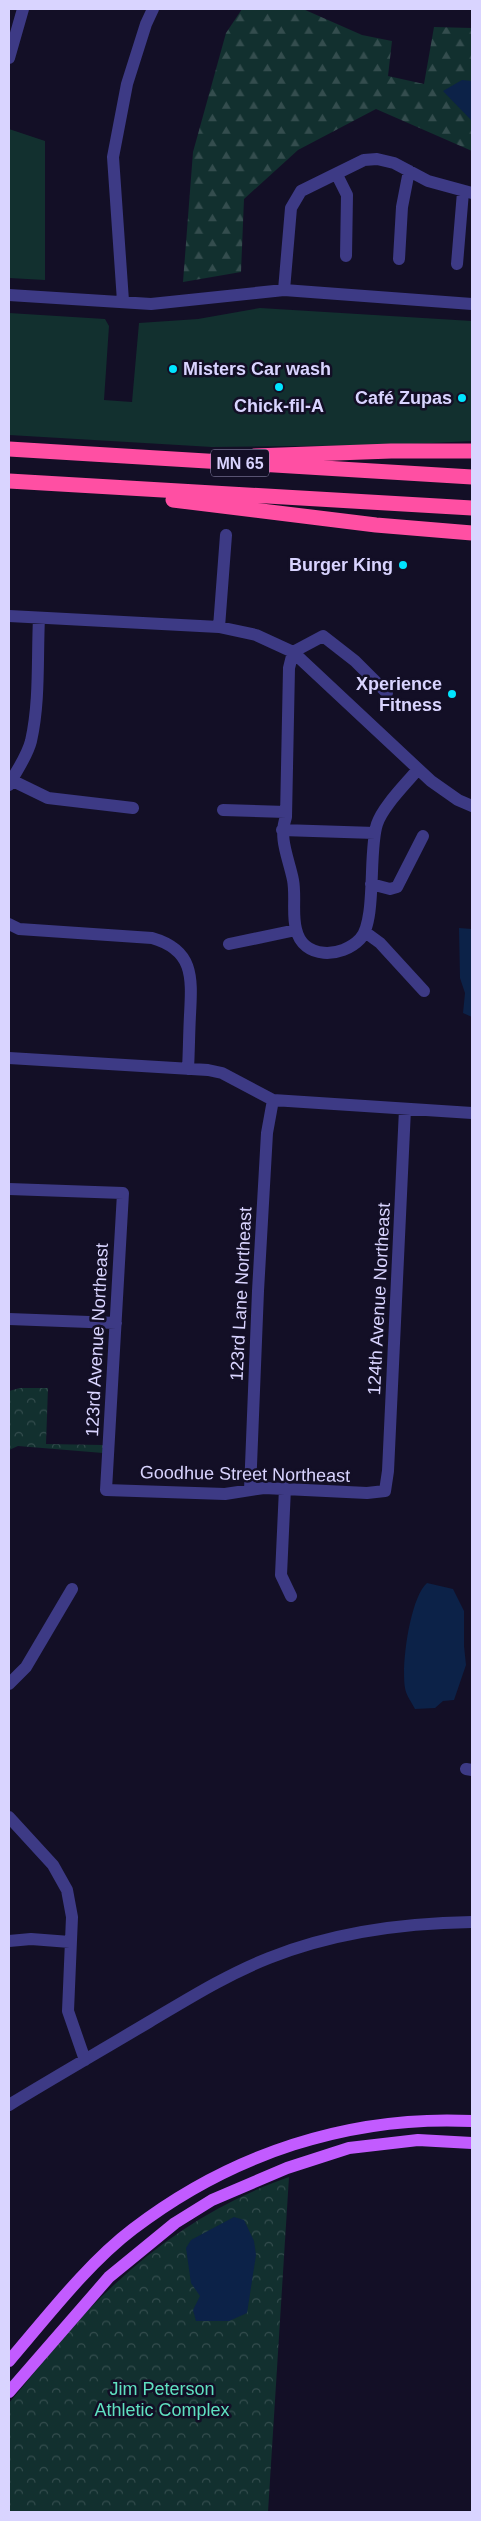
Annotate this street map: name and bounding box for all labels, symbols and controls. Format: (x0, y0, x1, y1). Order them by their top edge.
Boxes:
place label: Misters Car wash (183, 359, 331, 379)
marker: Misters Car wash (167, 363, 179, 375)
marker: Chick-fil-A (273, 381, 285, 393)
place label: Café Zupas (355, 388, 452, 408)
marker: Café Zupas (456, 392, 468, 404)
place label: Chick-fil-A (234, 396, 324, 416)
road number: MN 65 (211, 449, 269, 476)
place label: Burger King (289, 555, 393, 575)
marker: Burger King (397, 559, 409, 571)
place label: Xperience Fitness (356, 674, 442, 715)
marker: Xperience Fitness (446, 688, 458, 700)
street label: 124th Avenue Northeast (364, 1202, 394, 1396)
street label: 123rd Lane Northeast (226, 1207, 256, 1381)
street label: 123rd Avenue Northeast (82, 1243, 112, 1437)
street label: Goodhue Street Northeast (140, 1462, 350, 1486)
park label: Jim Peterson Athletic Complex (94, 2379, 230, 2420)

